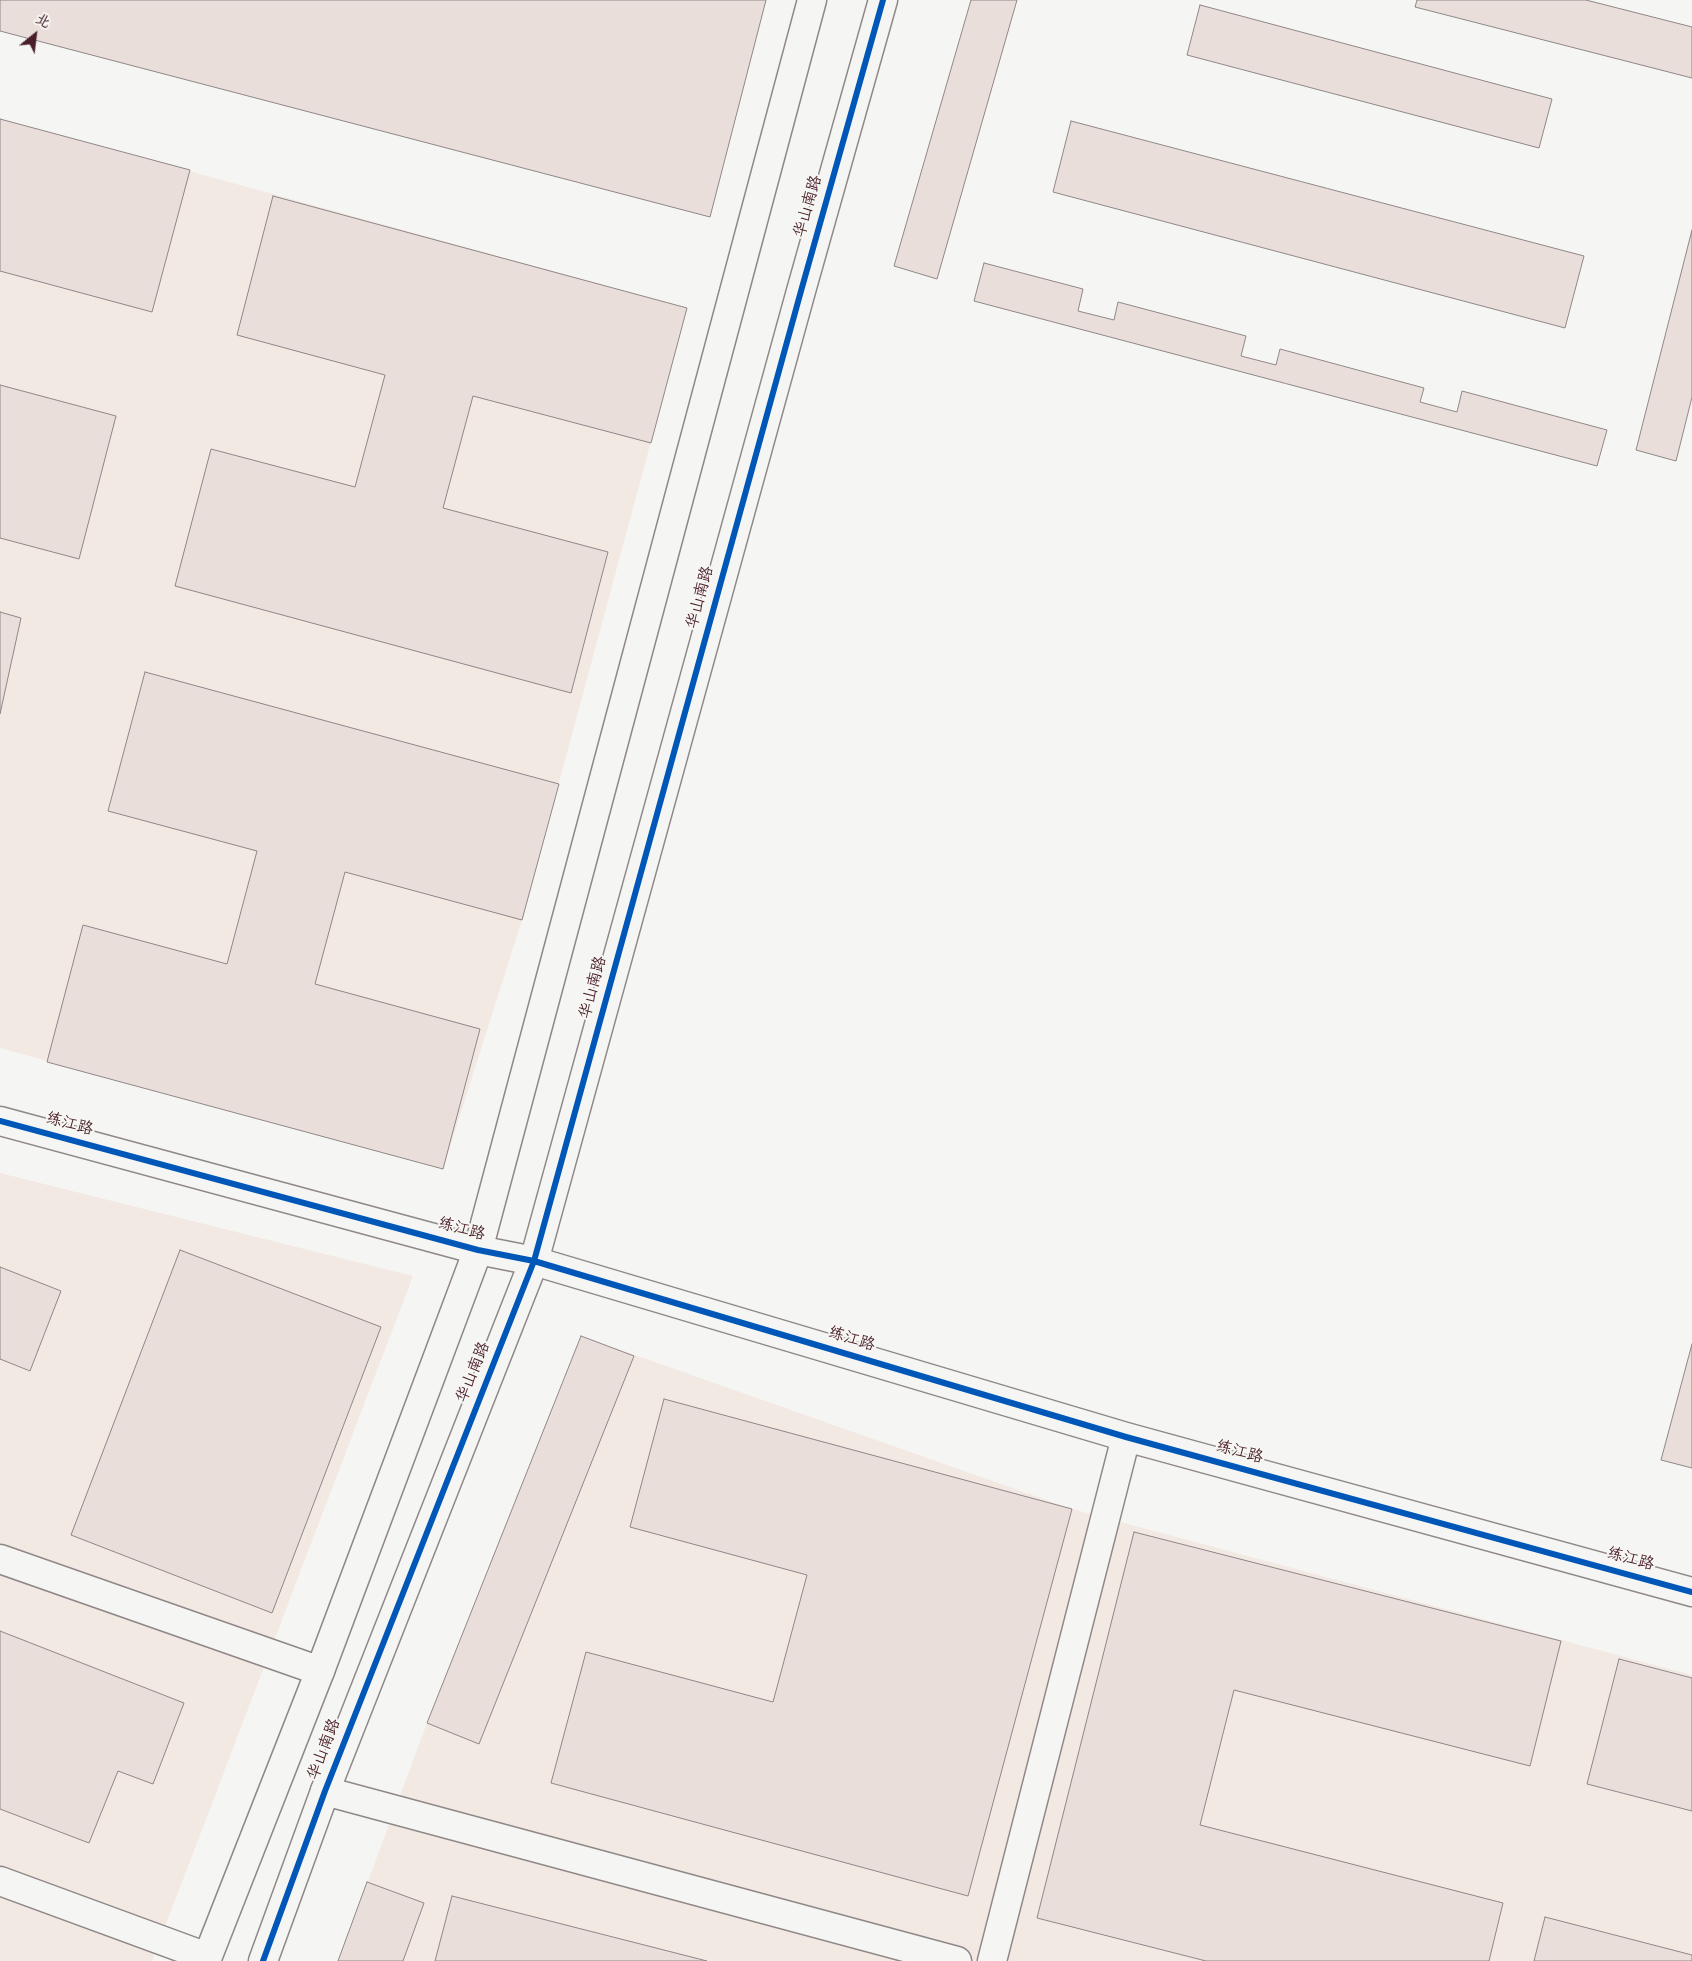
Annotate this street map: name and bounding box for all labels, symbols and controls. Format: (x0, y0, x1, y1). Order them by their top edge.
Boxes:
north arrow (10, 10, 60, 60)
text: 北 (31, 10, 53, 34)
street label: 华山南路 (792, 174, 828, 240)
street label: 华山南路 (684, 565, 720, 631)
street label: 华山南路 (577, 955, 613, 1021)
street label: 练江路 (43, 1111, 95, 1141)
street label: 练江路 (435, 1216, 487, 1246)
street label: 练江路 (825, 1325, 877, 1357)
street label: 华山南路 (454, 1340, 496, 1406)
street label: 练江路 (1213, 1439, 1265, 1469)
street label: 练江路 (1604, 1546, 1656, 1576)
street label: 华山南路 (306, 1717, 346, 1783)

